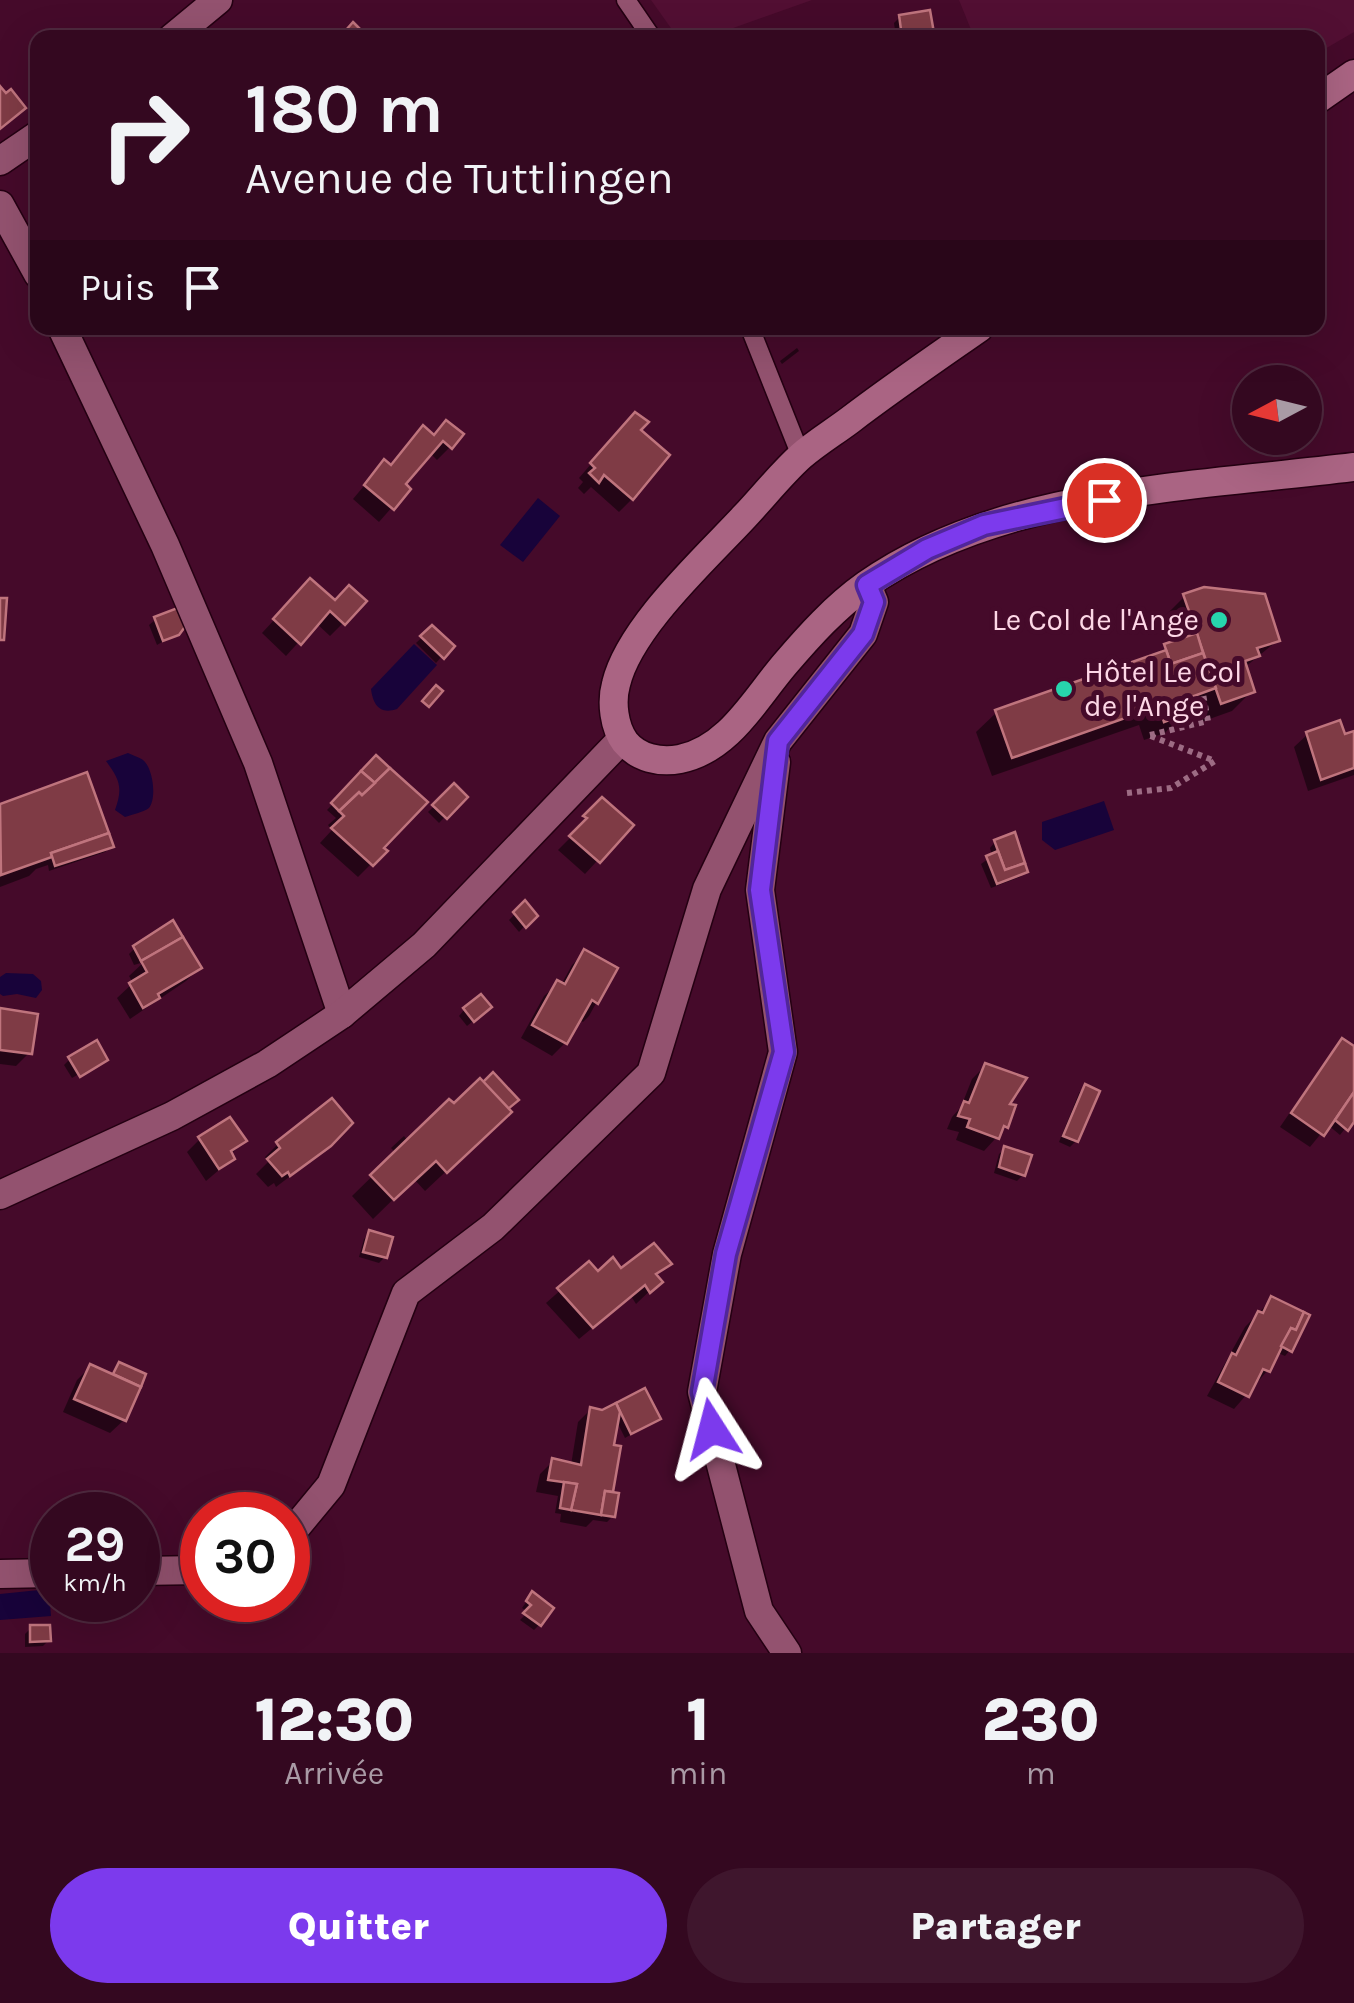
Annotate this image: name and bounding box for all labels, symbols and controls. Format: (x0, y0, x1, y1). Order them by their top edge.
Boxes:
text: 180 m (245, 68, 444, 150)
icon: right (80, 70, 210, 200)
text: Avenue de Tuttlingen (245, 152, 674, 204)
icon: arrive (175, 260, 230, 315)
text: Puis (80, 265, 155, 310)
north arrow (1232, 365, 1322, 455)
map controls (1232, 365, 1322, 455)
pin (1062, 458, 1147, 543)
icon: arrive (1077, 473, 1132, 528)
place label: Le Col de l'Ange (992, 602, 1199, 638)
marker: Le Col de l'Ange (1208, 609, 1230, 631)
place label: Hôtel Le Col de l'Ange (1084, 654, 1242, 724)
marker: Hôtel Le Col de l'Ange (1053, 678, 1075, 700)
position arrow (660, 1377, 764, 1481)
speed limit sign: 30 (180, 1492, 310, 1622)
text: 29 (65, 1515, 125, 1574)
text: km/h (63, 1568, 127, 1597)
text: 12:30 (255, 1685, 414, 1755)
text: 1 (686, 1685, 709, 1755)
text: 230 (982, 1685, 1099, 1755)
text: Arrivée (284, 1755, 384, 1792)
text: min (668, 1755, 727, 1792)
text: m (1026, 1755, 1056, 1792)
button: Quitter (50, 1868, 667, 1983)
button: Partager (687, 1868, 1304, 1983)

